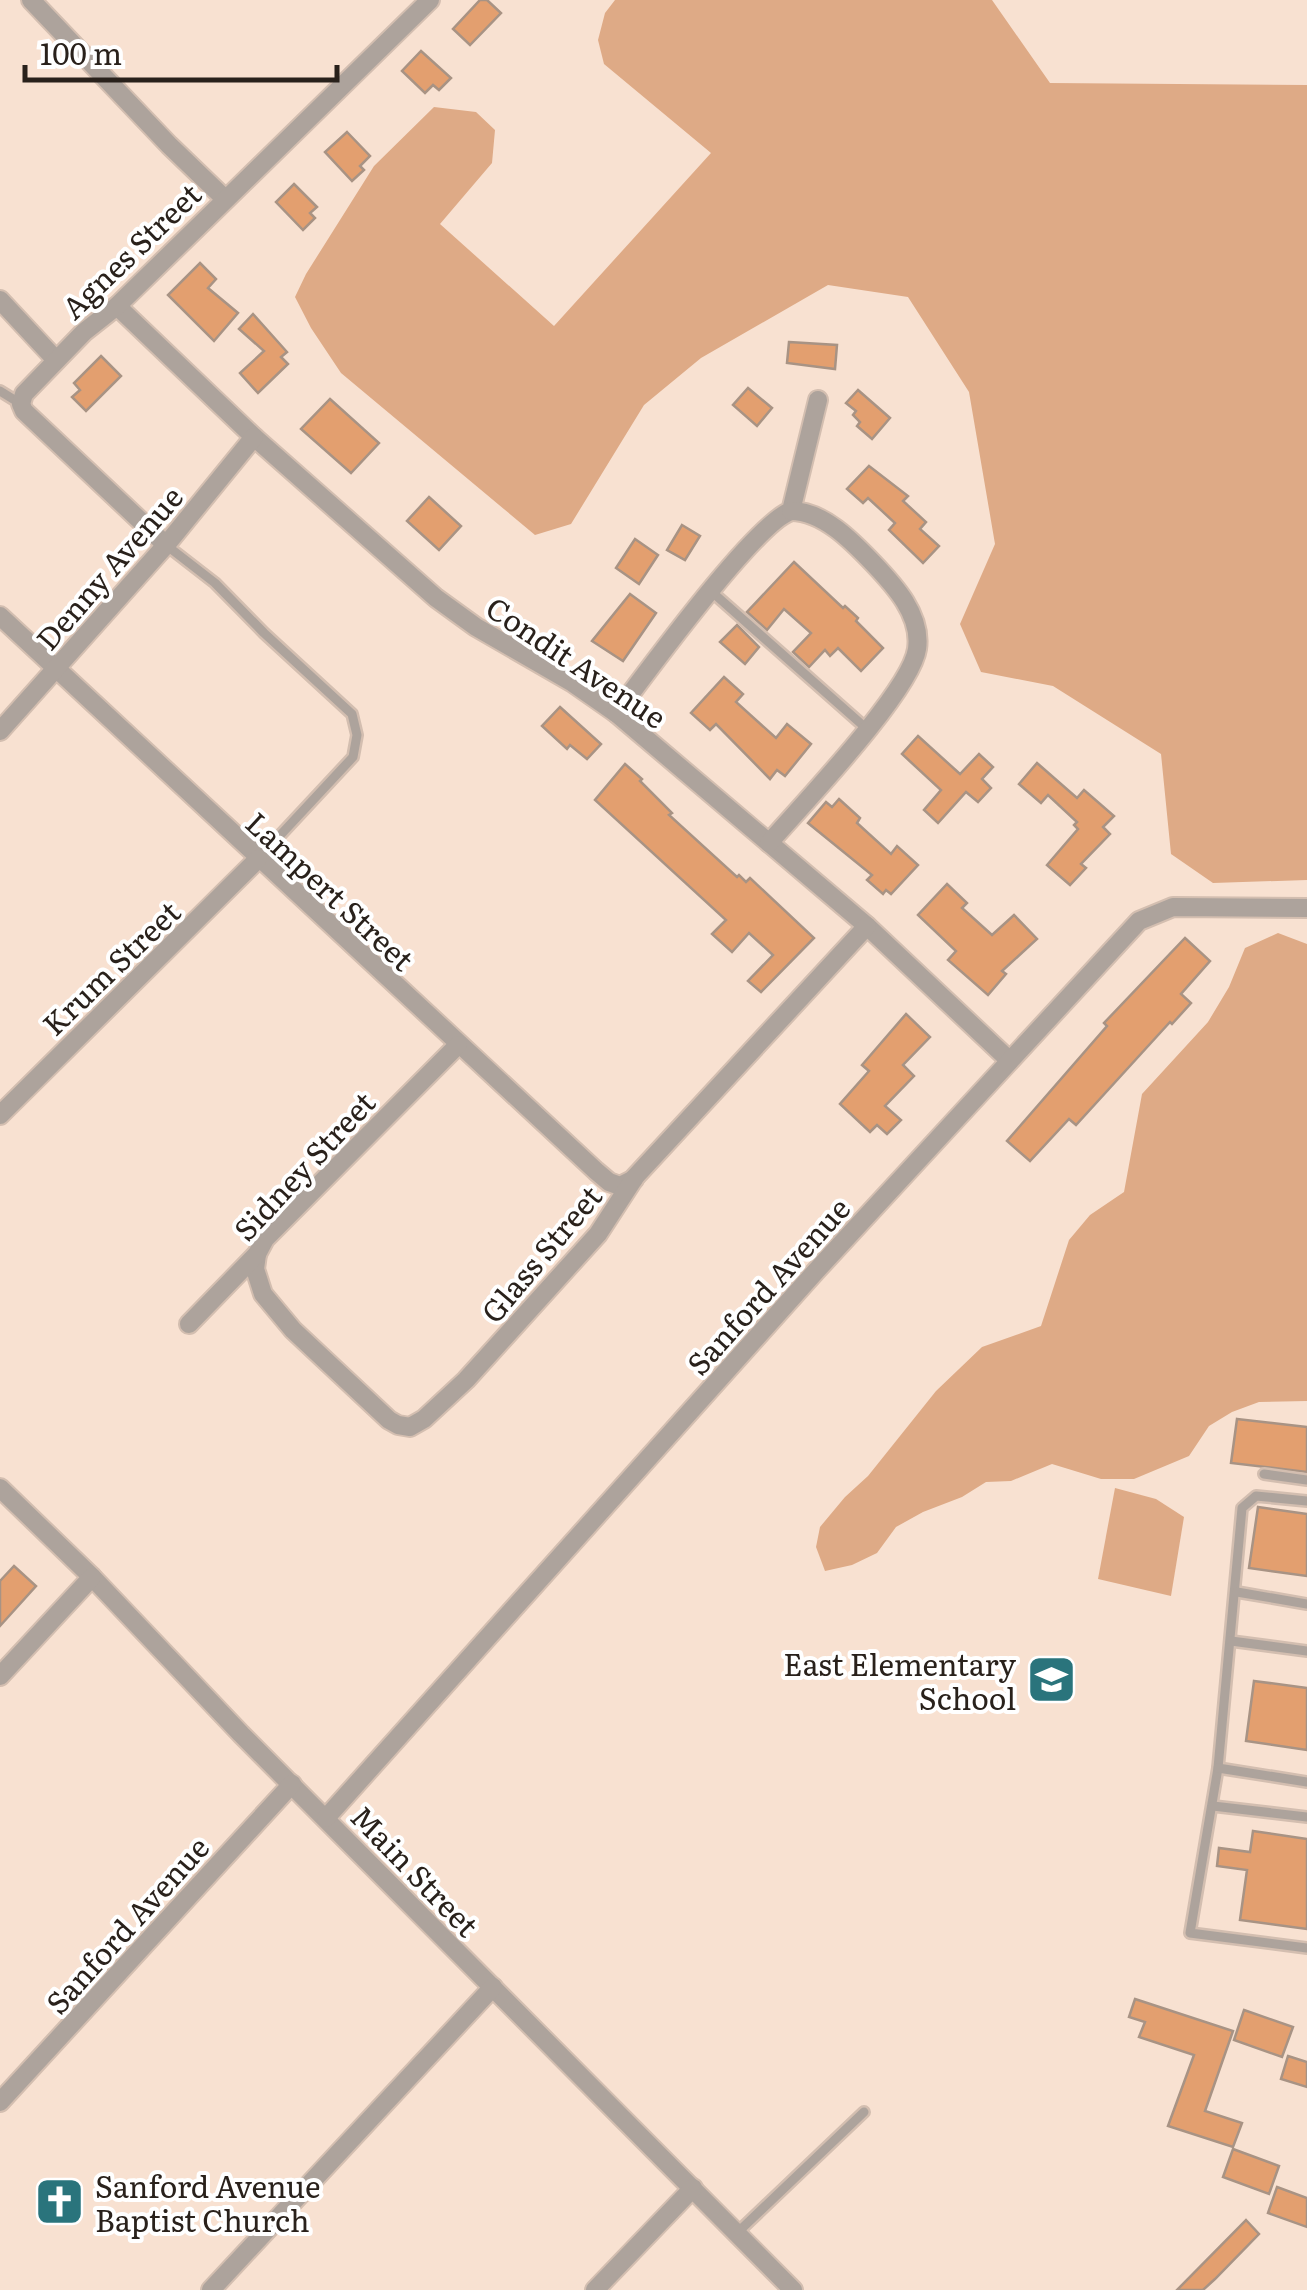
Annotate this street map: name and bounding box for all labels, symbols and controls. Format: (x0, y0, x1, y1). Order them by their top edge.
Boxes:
scale bar (25, 20, 338, 82)
text: 100 m (40, 30, 122, 74)
street label: Agnes Street (50, 172, 210, 328)
street label: Denny Avenue (24, 475, 192, 659)
street label: Condit Avenue (478, 584, 676, 738)
street label: Lampert Street (237, 800, 425, 980)
street label: Krum Street (31, 890, 189, 1044)
street label: Sidney Street (222, 1080, 384, 1250)
street label: Glass Street (469, 1175, 611, 1331)
street label: Sanford Avenue (675, 1186, 859, 1384)
place label: East Elementary School (783, 1641, 1017, 1719)
school or university icon: East Elementary School (1025, 1654, 1077, 1706)
street label: Main Street (342, 1795, 490, 1945)
street label: Sanford Avenue (34, 1825, 218, 2023)
place label: Sanford Avenue Baptist Church (95, 2163, 321, 2241)
church icon: Sanford Avenue Baptist Church (34, 2176, 86, 2228)

